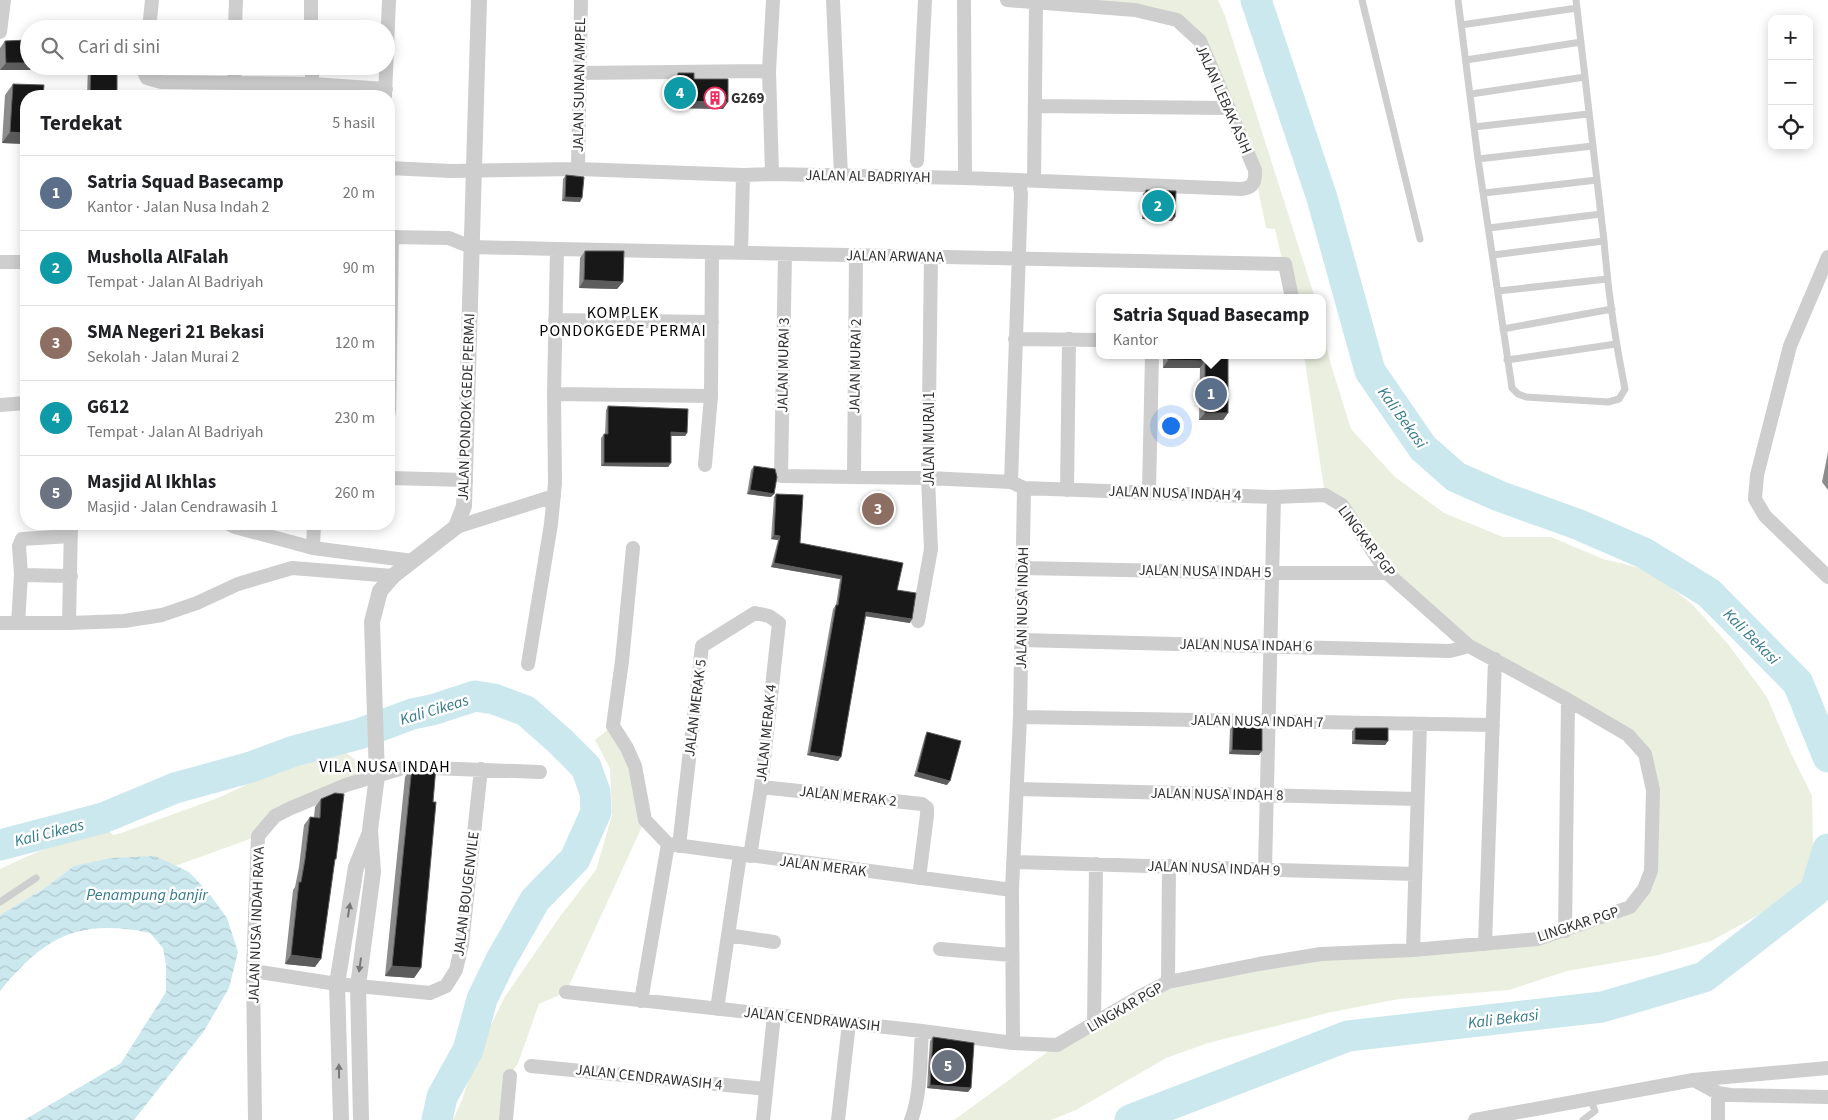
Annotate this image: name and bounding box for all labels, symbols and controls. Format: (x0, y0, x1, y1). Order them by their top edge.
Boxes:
map controls (1768, 15, 1813, 150)
button: + (1768, 15, 1813, 60)
street label: JALAN SUNAN AMPEL (568, 18, 591, 152)
search box (20, 20, 395, 75)
icon: search (38, 34, 66, 62)
text: Cari di sini (78, 34, 160, 61)
street label: JALAN LEBAK ASIH (1190, 41, 1257, 157)
button: − (1768, 60, 1813, 105)
pin: 4 (664, 74, 696, 112)
building icon: G269 (703, 86, 727, 110)
place label: G269 (731, 88, 764, 109)
button: locate (1768, 105, 1813, 150)
text: Terdekat (40, 108, 122, 138)
text: 5 hasil (332, 112, 375, 134)
street label: JALAN AL BADRIYAH (805, 165, 931, 188)
text: Satria Squad Basecamp (87, 169, 284, 196)
text: 1 (52, 182, 60, 204)
text: 20 m (343, 182, 375, 204)
pin: 2 (1142, 187, 1174, 225)
text: Kantor · Jalan Nusa Indah 2 (87, 196, 270, 218)
text: Musholla AlFalah (87, 244, 229, 271)
street label: JALAN ARWANA (846, 245, 945, 268)
text: 2 (52, 257, 60, 279)
text: 90 m (343, 257, 375, 279)
text: Tempat · Jalan Al Badriyah (87, 271, 264, 293)
popup (1096, 294, 1326, 359)
district label: KOMPLEK PONDOKGEDE PERMAI (539, 302, 707, 342)
text: Satria Squad Basecamp (1113, 302, 1309, 329)
street label: JALAN PONDOK GEDE PERMAI (453, 313, 480, 501)
street label: JALAN MURAI 3 (772, 317, 795, 413)
street label: JALAN MURAI 2 (844, 318, 867, 414)
text: SMA Negeri 21 Bekasi (87, 319, 264, 346)
text: Kantor (1113, 329, 1158, 351)
text: 3 (52, 332, 60, 354)
text: 120 m (335, 332, 375, 354)
text: Sekolah · Jalan Murai 2 (87, 346, 240, 368)
pin: 1 (1195, 375, 1227, 413)
water label: Kali Bekasi (1372, 382, 1432, 453)
street label: JALAN MURAI 1 (919, 391, 940, 487)
text: G612 (87, 394, 129, 421)
text: 4 (52, 407, 60, 429)
text: 230 m (335, 407, 375, 429)
your location (1158, 413, 1184, 439)
text: Tempat · Jalan Al Badriyah (87, 421, 264, 443)
text: Masjid Al Ikhlas (87, 469, 216, 496)
street label: JALAN NUSA INDAH 4 (1108, 481, 1242, 506)
text: 5 (52, 482, 60, 504)
text: 260 m (335, 482, 375, 504)
pin: 3 (862, 490, 894, 528)
text: Masjid · Jalan Cendrawasih 1 (87, 496, 278, 518)
street label: LINGKAR PGP (1333, 501, 1400, 581)
street label: JALAN NUSA INDAH (1011, 547, 1034, 669)
street label: JALAN NUSA INDAH 5 (1138, 560, 1272, 583)
water label: Kali Bekasi (1718, 604, 1784, 670)
street label: JALAN NUSA INDAH 6 (1179, 634, 1313, 657)
street label: JALAN MERAK 5 (679, 658, 712, 758)
street label: JALAN MERAK 4 (751, 683, 782, 783)
water label: Kali Cikeas (397, 689, 472, 731)
street label: JALAN NUSA INDAH 7 (1190, 710, 1324, 733)
district label: VILA NUSA INDAH (319, 756, 451, 778)
street label: JALAN MERAK 2 (798, 781, 898, 812)
street label: JALAN NUSA INDAH 8 (1150, 783, 1284, 806)
water label: Kali Cikeas (12, 814, 87, 852)
street label: JALAN BOUGENVILE (448, 830, 485, 958)
street label: JALAN NUSA INDAH RAYA (243, 845, 270, 1004)
street label: JALAN MERAK (778, 851, 868, 882)
street label: JALAN NUSA INDAH 9 (1147, 856, 1281, 881)
water label: Penampung banjir (86, 884, 209, 906)
one-way arrow (346, 901, 354, 917)
street label: LINGKAR PGP (1535, 901, 1622, 948)
one-way arrow (356, 958, 364, 974)
street label: LINGKAR PGP (1083, 977, 1167, 1038)
street label: JALAN CENDRAWASIH (743, 1002, 881, 1037)
water label: Kali Bekasi (1466, 1004, 1540, 1034)
pin: 5 (932, 1047, 964, 1085)
street label: JALAN CENDRAWASIH 4 (574, 1059, 724, 1096)
one-way arrow (335, 1063, 343, 1079)

